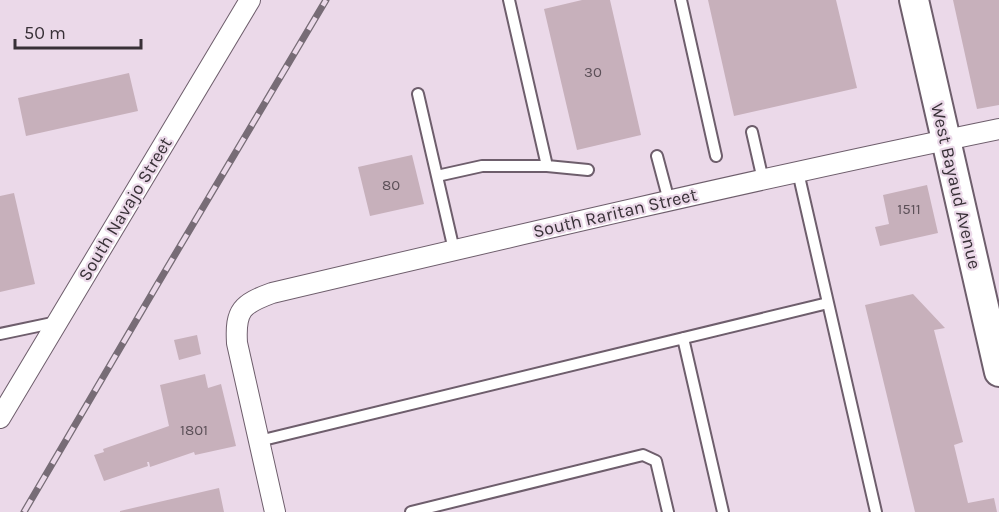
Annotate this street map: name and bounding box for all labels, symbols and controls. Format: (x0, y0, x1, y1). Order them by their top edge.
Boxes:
scale bar (15, 12, 141, 50)
text: 50 m (24, 22, 66, 44)
house number: 30 (584, 63, 602, 81)
street label: West Bayaud Avenue (926, 101, 986, 271)
street label: South Navajo Street (73, 133, 177, 285)
house number: 80 (382, 176, 400, 194)
street label: South Raritan Street (531, 183, 699, 243)
house number: 1511 (897, 200, 921, 218)
house number: 1801 (180, 421, 208, 439)

